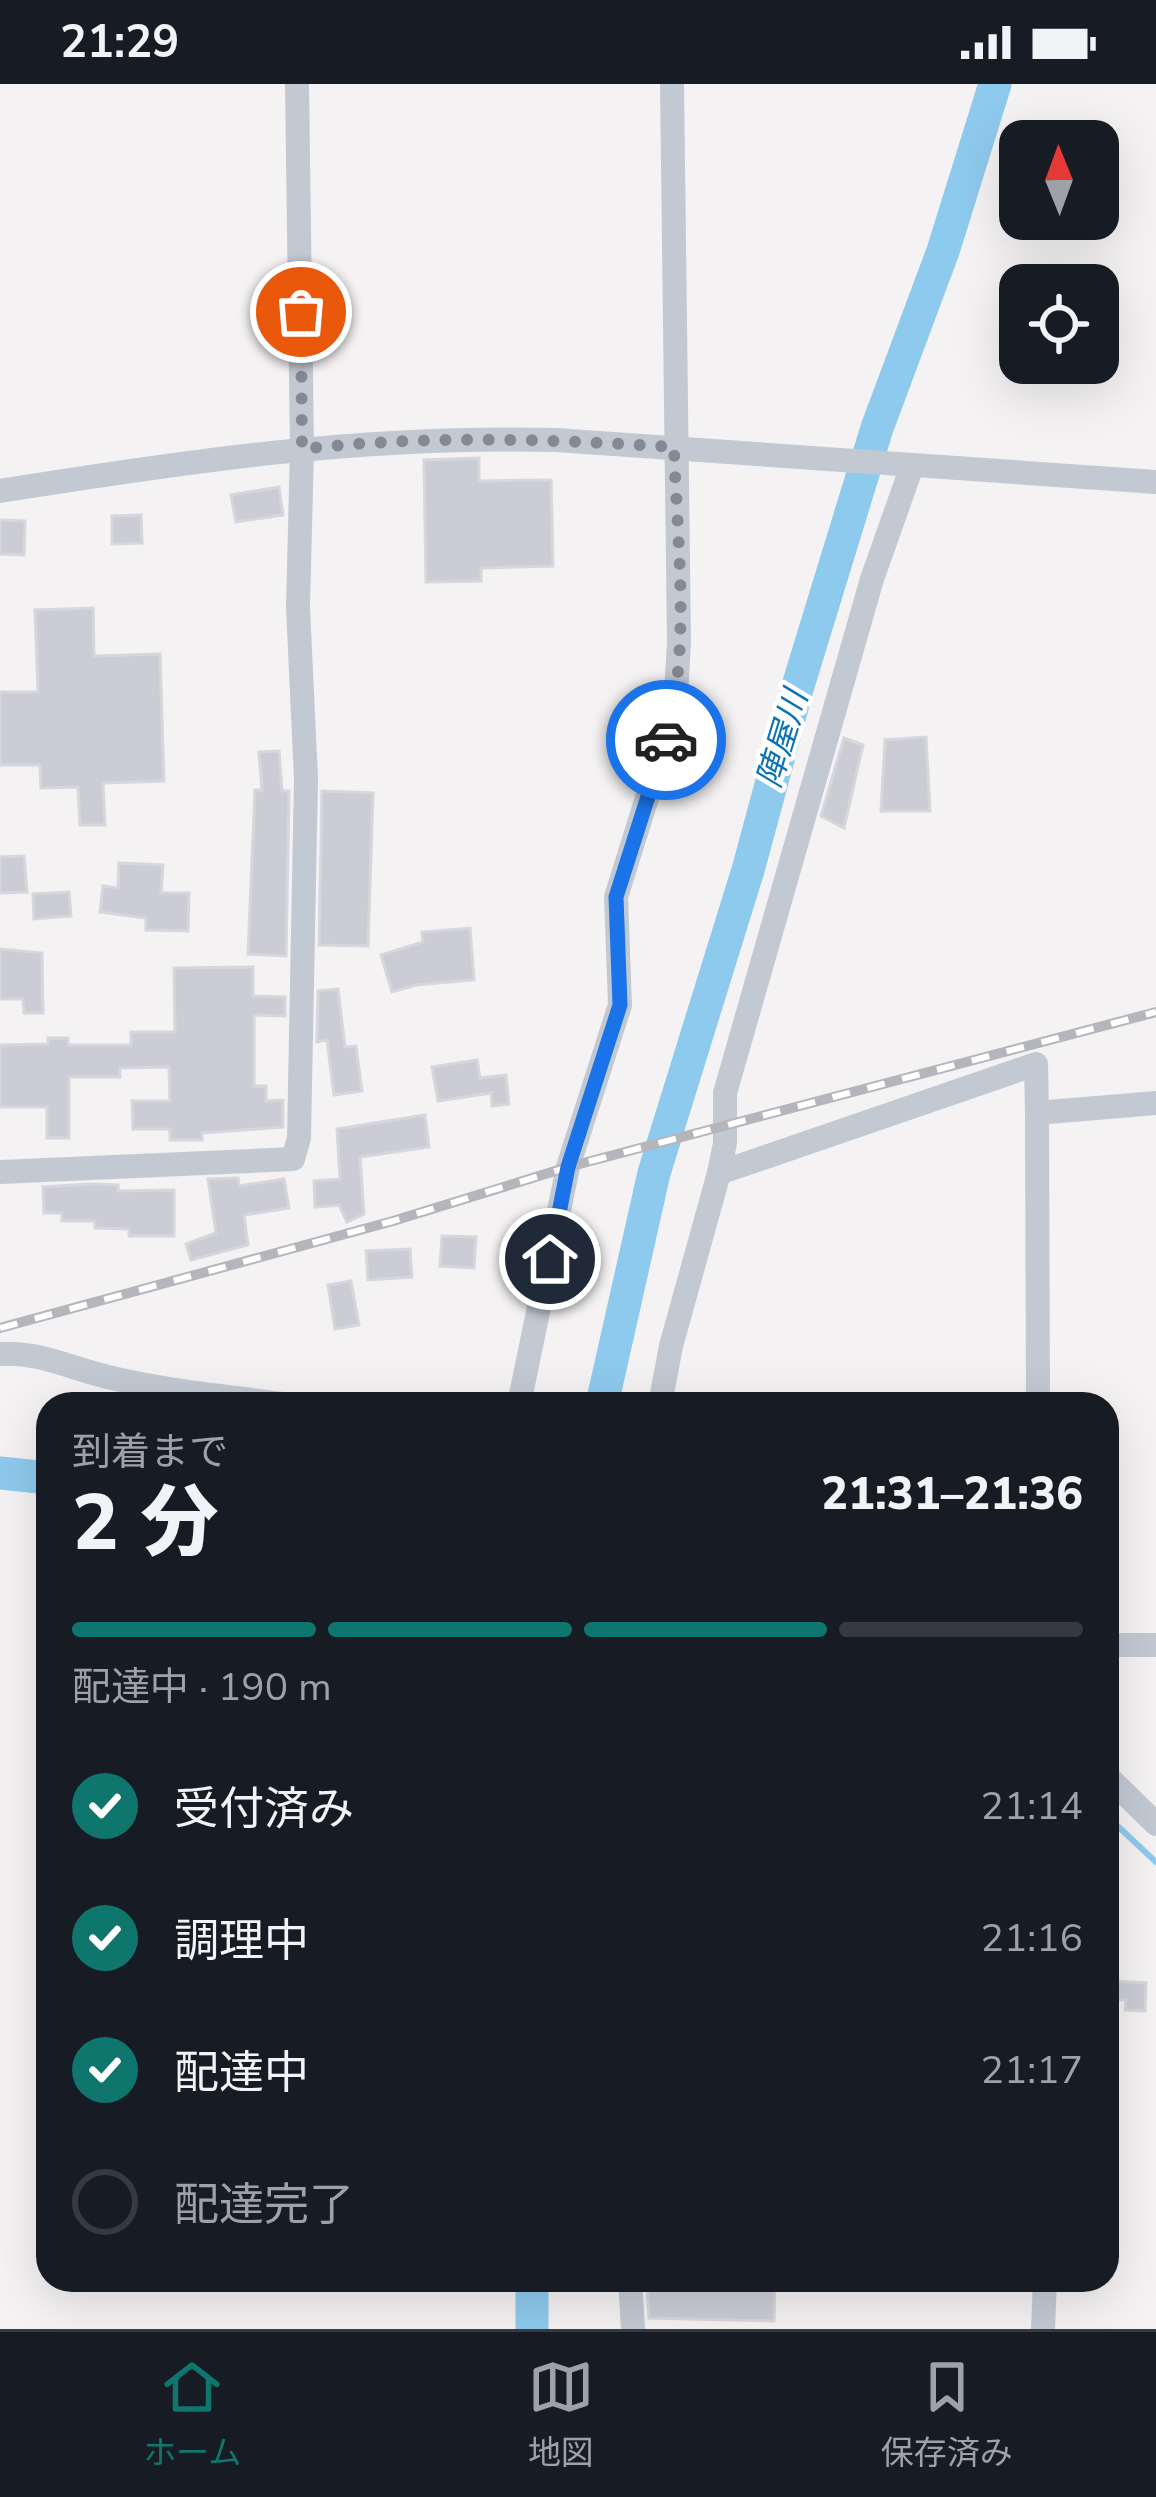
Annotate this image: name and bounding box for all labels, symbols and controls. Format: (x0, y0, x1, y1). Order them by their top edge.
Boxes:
text: 21:29 (60, 12, 179, 73)
north arrow (999, 120, 1119, 240)
map controls (999, 120, 1119, 384)
pin (250, 261, 352, 363)
button: locate (999, 264, 1119, 384)
icon: bag (268, 279, 334, 345)
courier (606, 680, 726, 800)
water label: 陣屋川 (747, 682, 820, 793)
icon: car (633, 707, 699, 773)
pin (499, 1208, 601, 1310)
icon: home (517, 1226, 583, 1292)
text: 到着まで (72, 1426, 228, 1479)
text: 21:31–21:36 (821, 1464, 1083, 1525)
text: 2 分 (72, 1470, 218, 1577)
text: 配達中 · 190 m (72, 1661, 332, 1714)
icon: check (72, 1773, 138, 1839)
text: 受付済み (174, 1779, 354, 1840)
text: 21:14 (981, 1780, 1083, 1833)
icon: check (72, 1905, 138, 1971)
text: 調理中 (174, 1911, 309, 1972)
text: 21:16 (981, 1912, 1083, 1965)
icon: check (72, 2037, 138, 2103)
text: 配達中 (174, 2043, 309, 2104)
text: 21:17 (981, 2044, 1083, 2097)
text: 配達完了 (174, 2175, 354, 2236)
tab: ホーム (143, 2354, 241, 2476)
tab: 地図 (528, 2354, 594, 2476)
tab: 保存済み (881, 2354, 1013, 2476)

